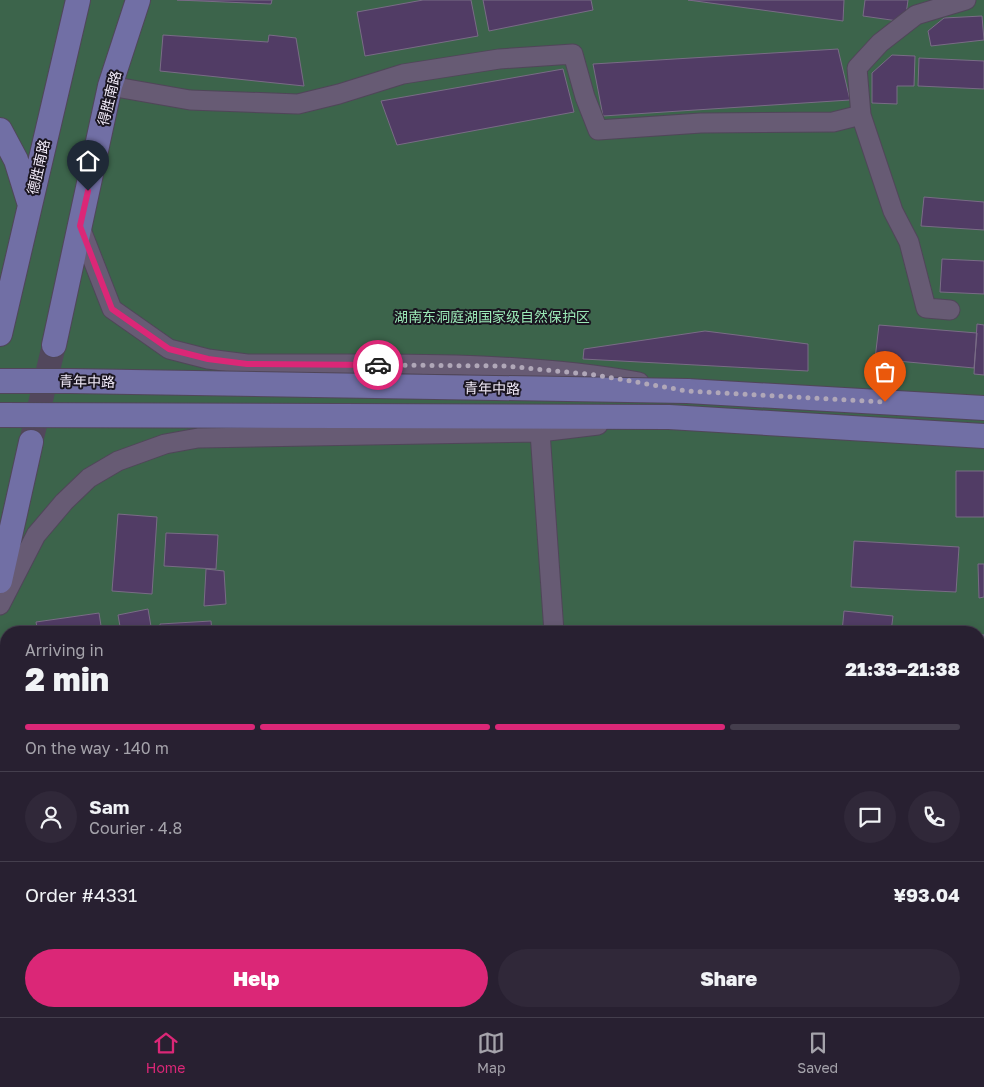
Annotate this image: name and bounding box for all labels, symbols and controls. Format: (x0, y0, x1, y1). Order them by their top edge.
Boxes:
street label: 得胜南路 (94, 69, 124, 127)
street label: 德胜南路 (23, 138, 53, 196)
pin (67, 140, 109, 191)
icon: home (74, 147, 102, 175)
park label: 湖南东洞庭湖国家级自然保护区 (394, 308, 590, 325)
courier (353, 340, 403, 390)
icon: car (364, 351, 392, 379)
pin (864, 351, 906, 402)
icon: bag (871, 358, 899, 386)
street label: 青年中路 (59, 372, 115, 390)
street label: 青年中路 (464, 379, 520, 397)
text: Arriving in (25, 640, 104, 660)
text: 21:33–21:38 (845, 657, 960, 680)
text: 2 min (25, 660, 109, 698)
text: On the way · 140 m (25, 738, 169, 758)
button: person (25, 791, 77, 843)
button: chat (844, 791, 896, 843)
button: phone (908, 791, 960, 843)
text: Sam (89, 795, 129, 818)
text: Courier · 4.8 (89, 818, 182, 838)
text: Order #4331 (25, 883, 137, 906)
text: ¥93.04 (893, 883, 960, 906)
button: Help (25, 949, 488, 1007)
button: Share (498, 949, 960, 1007)
tab: Home (146, 1029, 185, 1076)
tab: Map (477, 1029, 506, 1076)
tab: Saved (797, 1029, 838, 1076)

